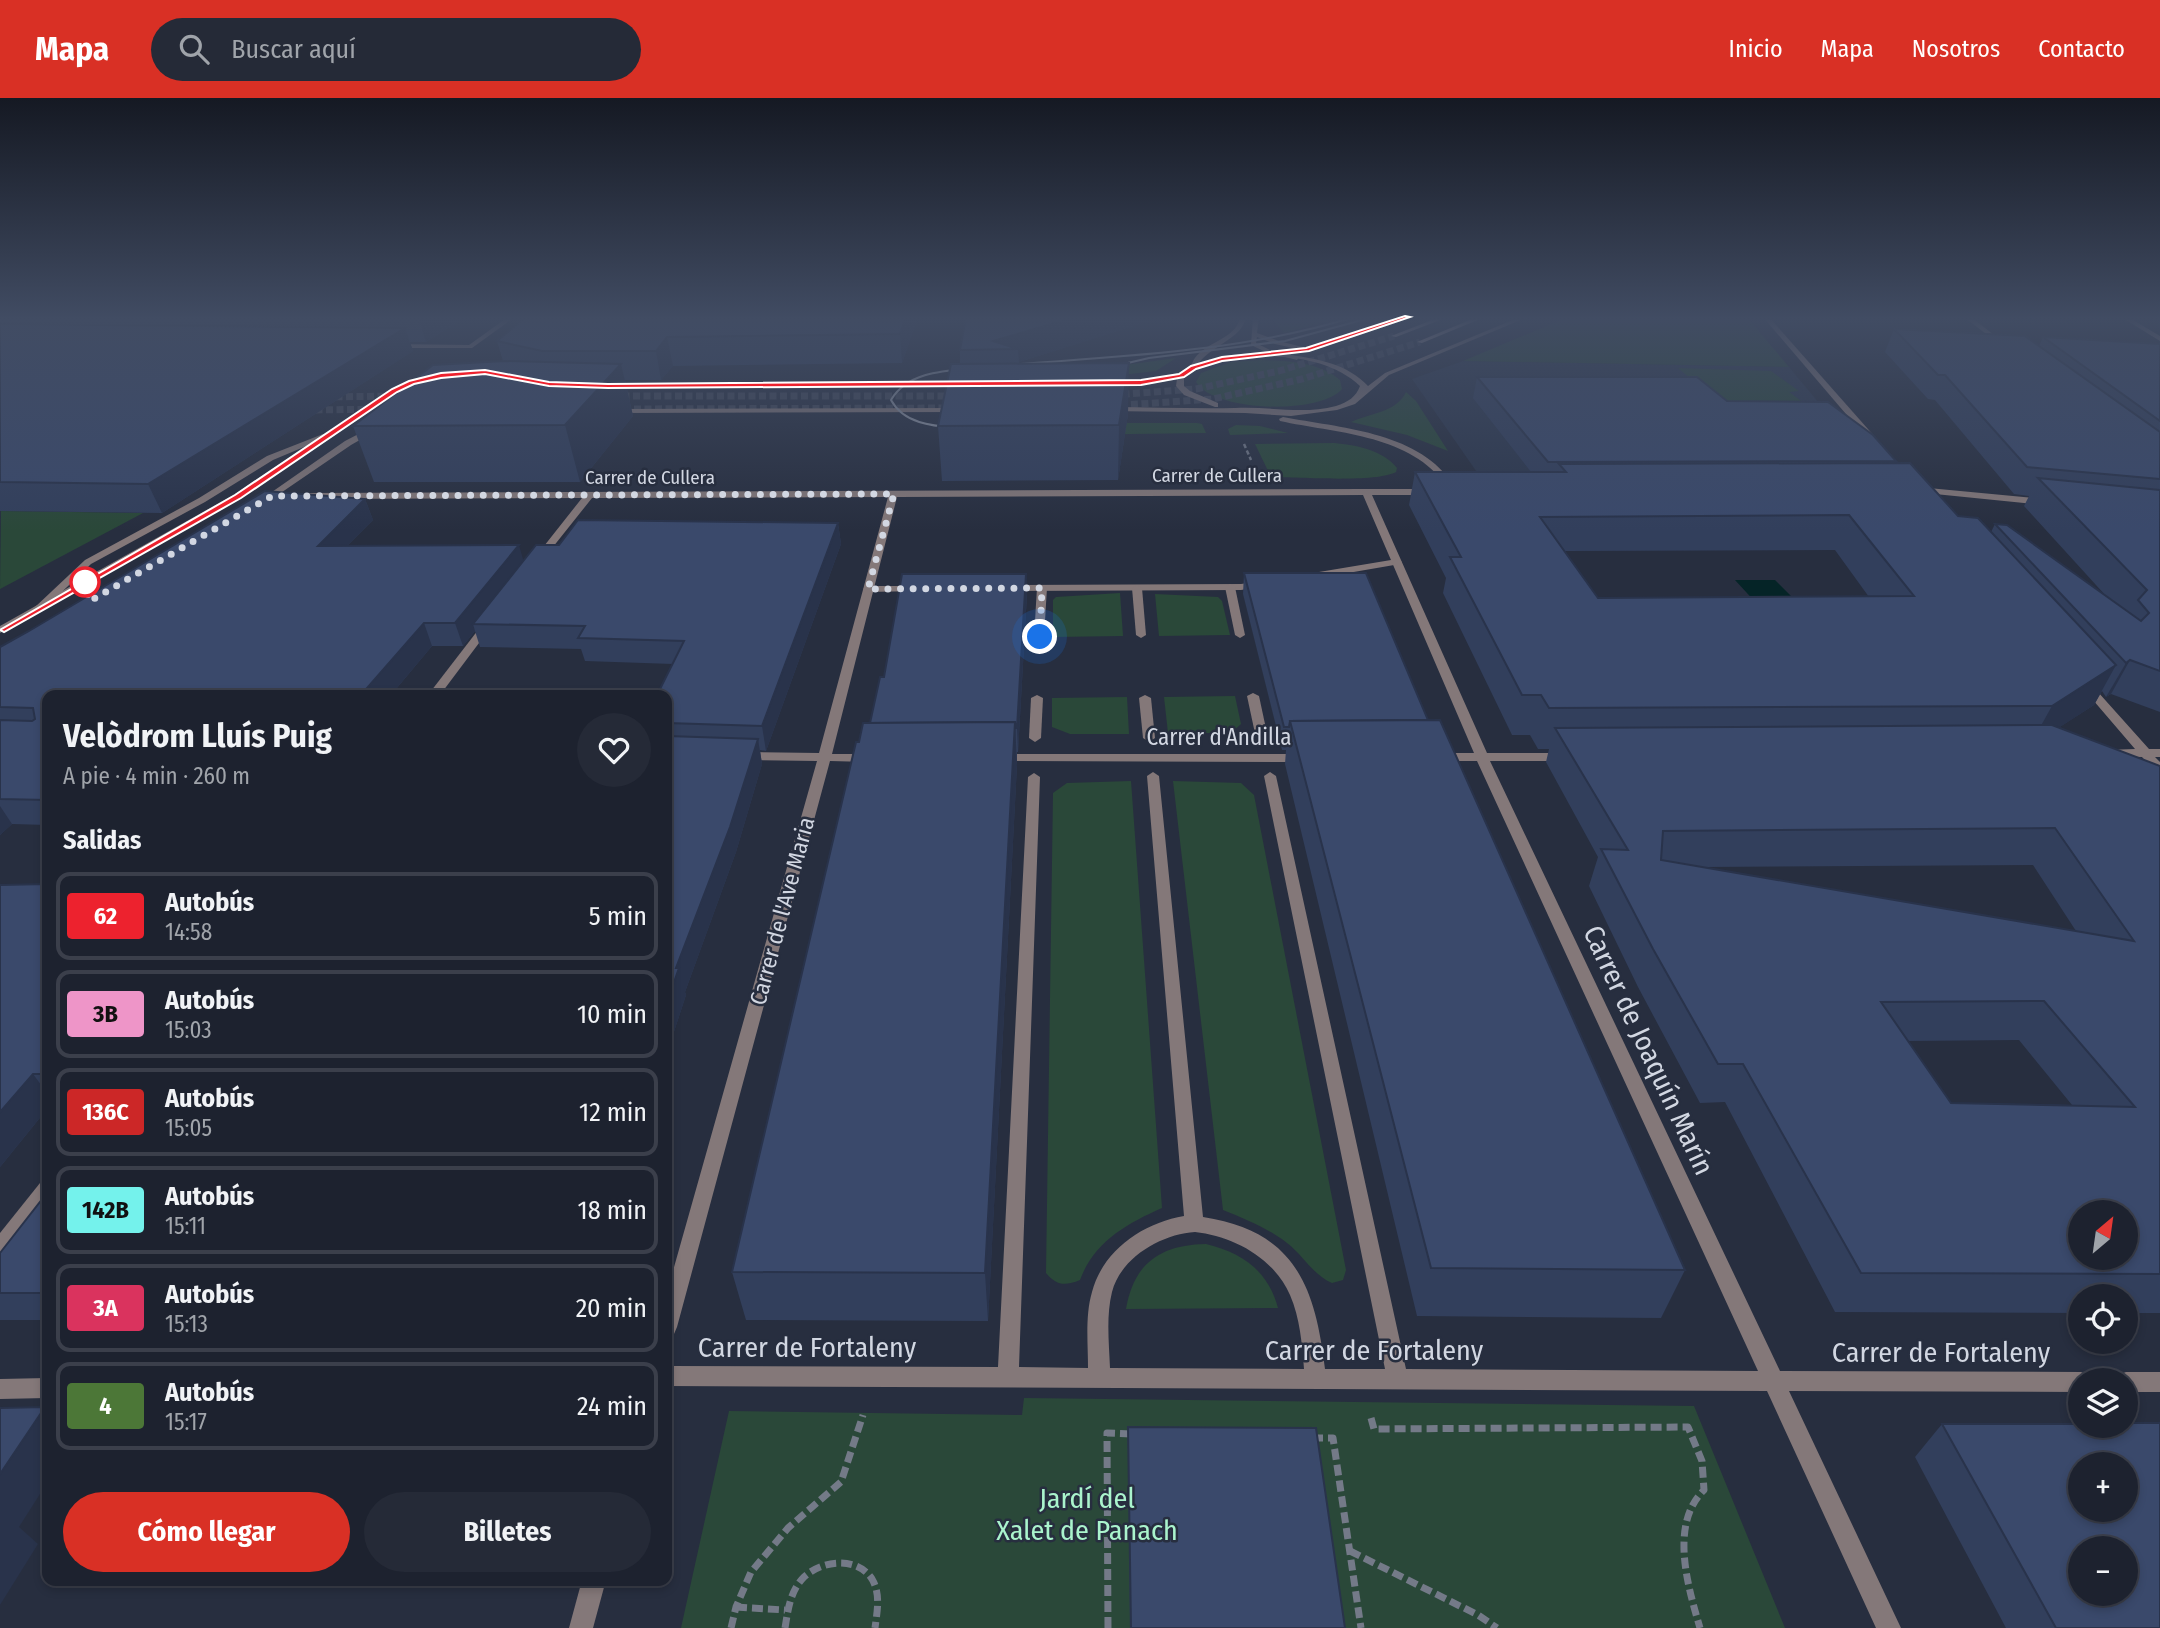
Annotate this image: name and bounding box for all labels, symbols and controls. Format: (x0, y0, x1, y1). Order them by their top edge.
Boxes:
search box (151, 18, 641, 81)
text: Mapa (35, 29, 109, 69)
icon: search (175, 30, 213, 68)
text: Buscar aquí (231, 34, 356, 65)
text: Inicio (1729, 35, 1783, 63)
text: Mapa (1821, 35, 1874, 63)
text: Nosotros (1912, 35, 2000, 63)
text: Contacto (2038, 35, 2125, 63)
street label: Carrer de Cullera (1152, 464, 1282, 487)
street label: Carrer de Cullera (585, 466, 715, 489)
unlabelled marker (70, 567, 100, 597)
your location (1022, 619, 1057, 654)
button: heart (577, 713, 651, 787)
text: Velòdrom Lluís Puig (63, 716, 332, 756)
street label: Carrer d'Andilla (1147, 723, 1291, 751)
text: A pie · 4 min · 260 m (63, 762, 250, 790)
street label: Carrer de l'Ave Maria (743, 814, 821, 1008)
text: Salidas (63, 825, 141, 856)
text: Autobús (165, 887, 254, 918)
text: 5 min (589, 901, 647, 932)
text: 62 (94, 902, 117, 930)
text: 14:58 (165, 918, 212, 946)
street label: Carrer de Joaquín Marín (1576, 920, 1721, 1180)
text: Autobús (165, 985, 254, 1016)
text: 10 min (577, 999, 647, 1030)
text: 3B (93, 1000, 118, 1028)
text: 15:03 (165, 1016, 212, 1044)
text: Autobús (165, 1083, 254, 1114)
text: 12 min (579, 1097, 647, 1128)
text: 136C (82, 1098, 129, 1126)
text: 15:05 (165, 1114, 212, 1142)
text: Autobús (165, 1181, 254, 1212)
text: 18 min (578, 1195, 647, 1226)
text: 142B (82, 1196, 129, 1224)
north arrow (2068, 1200, 2138, 1270)
map controls (2068, 1200, 2138, 1606)
text: 15:11 (165, 1212, 206, 1240)
text: Autobús (165, 1279, 254, 1310)
button: locate (2068, 1284, 2138, 1354)
text: 20 min (576, 1293, 647, 1324)
text: 3A (93, 1294, 118, 1322)
text: 15:13 (165, 1310, 208, 1338)
street label: Carrer de Fortaleny (698, 1331, 917, 1364)
street label: Carrer de Fortaleny (1265, 1334, 1484, 1367)
street label: Carrer de Fortaleny (1832, 1336, 2051, 1369)
button: layers (2068, 1368, 2138, 1438)
text: Autobús (165, 1377, 254, 1408)
text: 24 min (577, 1391, 647, 1422)
text: 4 (99, 1392, 112, 1420)
text: 15:17 (165, 1408, 207, 1436)
button: + (2068, 1452, 2138, 1522)
park label: Jardí del Xalet de Panach (996, 1482, 1178, 1547)
button: Cómo llegar (63, 1492, 350, 1572)
button: Billetes (364, 1492, 651, 1572)
button: − (2068, 1536, 2138, 1606)

